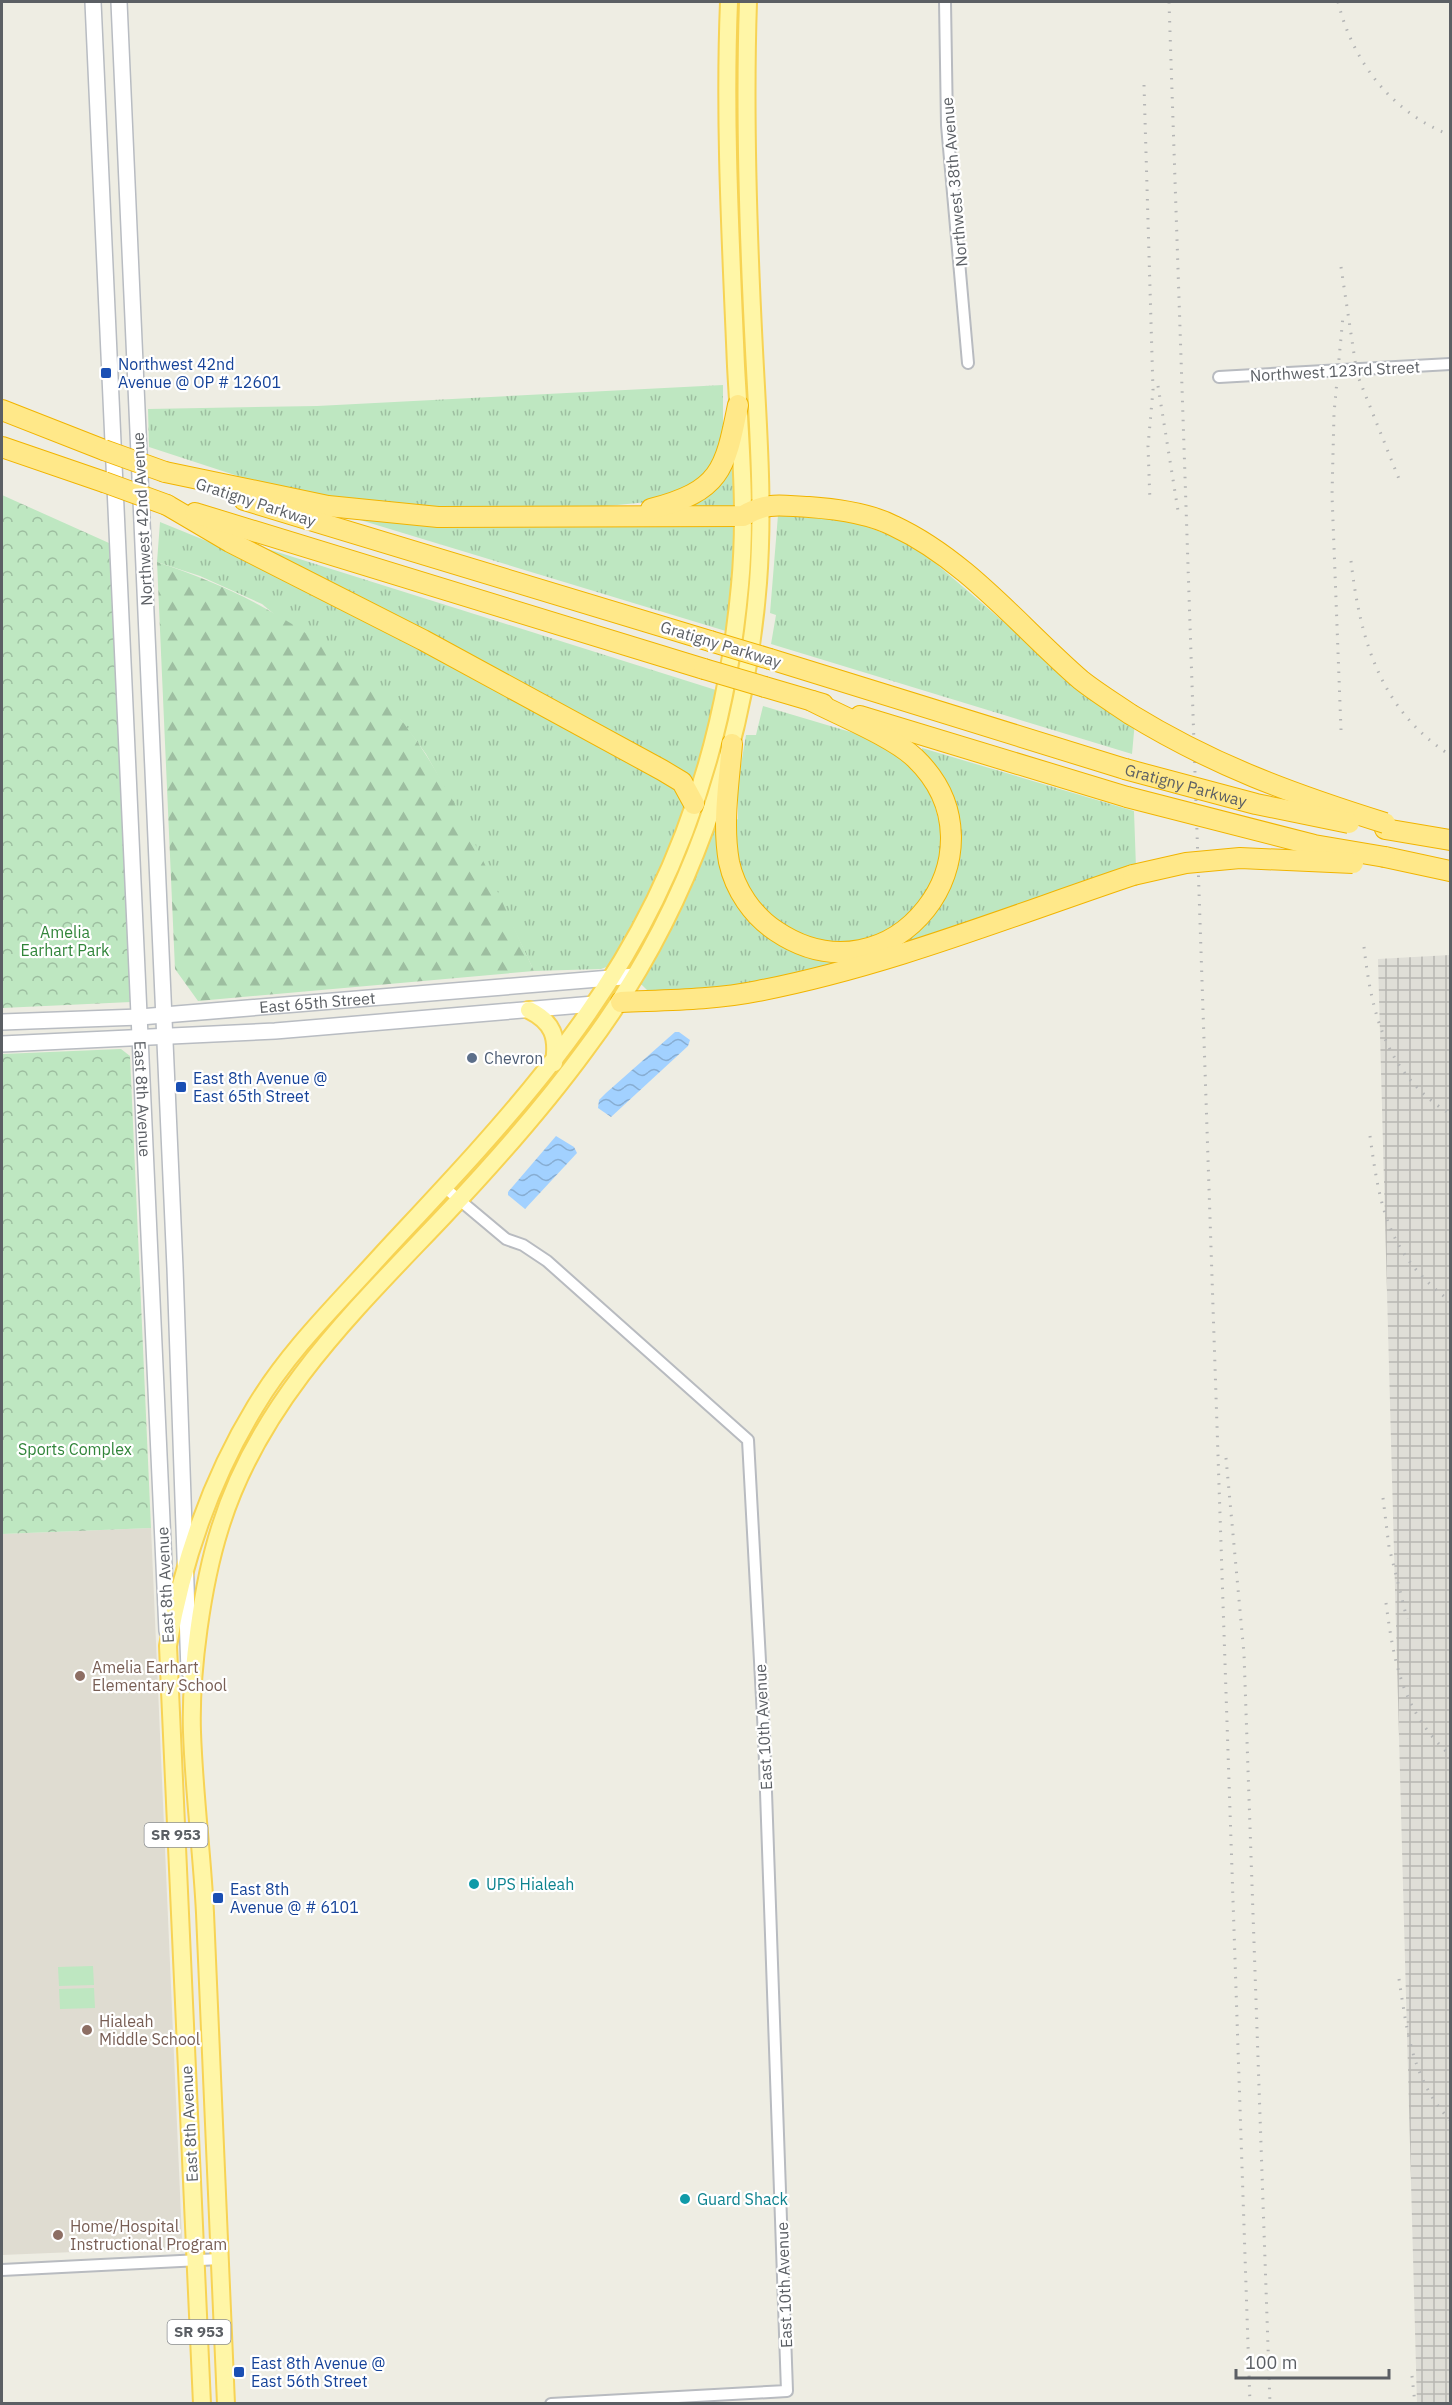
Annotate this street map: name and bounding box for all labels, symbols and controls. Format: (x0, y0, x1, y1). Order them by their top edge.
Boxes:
street label: Northwest 38th Avenue (937, 96, 971, 268)
place label: Northwest 42nd Avenue @ OP # 12601 (118, 354, 281, 392)
street label: Northwest 123rd Street (1249, 357, 1421, 385)
marker: Northwest 42nd Avenue @ OP # 12601 (99, 366, 113, 380)
street label: Northwest 42nd Avenue (127, 432, 157, 606)
street label: Gratigny Parkway (193, 473, 319, 531)
street label: Gratigny Parkway (658, 616, 784, 672)
street label: Gratigny Parkway (1123, 759, 1249, 811)
park label: Amelia Earhart Park (20, 922, 110, 960)
street label: East 65th Street (258, 988, 376, 1017)
street label: East 8th Avenue (130, 1040, 155, 1158)
place label: Chevron (484, 1048, 543, 1068)
marker: Chevron (465, 1051, 479, 1065)
place label: East 8th Avenue @ East 65th Street (193, 1068, 327, 1106)
marker: East 8th Avenue @ East 65th Street (174, 1080, 188, 1094)
park label: Sports Complex (18, 1439, 132, 1459)
street label: East 8th Avenue (152, 1526, 178, 1644)
place label: Amelia Earhart Elementary School (92, 1657, 227, 1695)
street label: East 10th Avenue (750, 1663, 776, 1790)
marker: Amelia Earhart Elementary School (73, 1669, 87, 1683)
road number: SR 953 (144, 1823, 207, 1847)
place label: UPS Hialeah (486, 1874, 574, 1894)
marker: UPS Hialeah (467, 1877, 481, 1891)
place label: East 8th Avenue @ # 6101 (230, 1879, 359, 1917)
marker: East 8th Avenue @ # 6101 (211, 1891, 225, 1905)
place label: Hialeah Middle School (99, 2011, 200, 2049)
marker: Hialeah Middle School (80, 2023, 94, 2037)
street label: East 8th Avenue (176, 2065, 202, 2183)
place label: Guard Shack (697, 2189, 789, 2209)
marker: Guard Shack (678, 2192, 692, 2206)
place label: Home/Hospital Instructional Program (70, 2216, 227, 2254)
street label: East 10th Avenue (772, 2221, 796, 2348)
marker: Home/Hospital Instructional Program (51, 2228, 65, 2242)
road number: SR 953 (168, 2320, 230, 2344)
scale bar (1236, 2342, 1389, 2380)
text: 100 m (1245, 2351, 1297, 2374)
place label: East 8th Avenue @ East 56th Street (251, 2353, 385, 2391)
marker: East 8th Avenue @ East 56th Street (232, 2365, 246, 2379)

